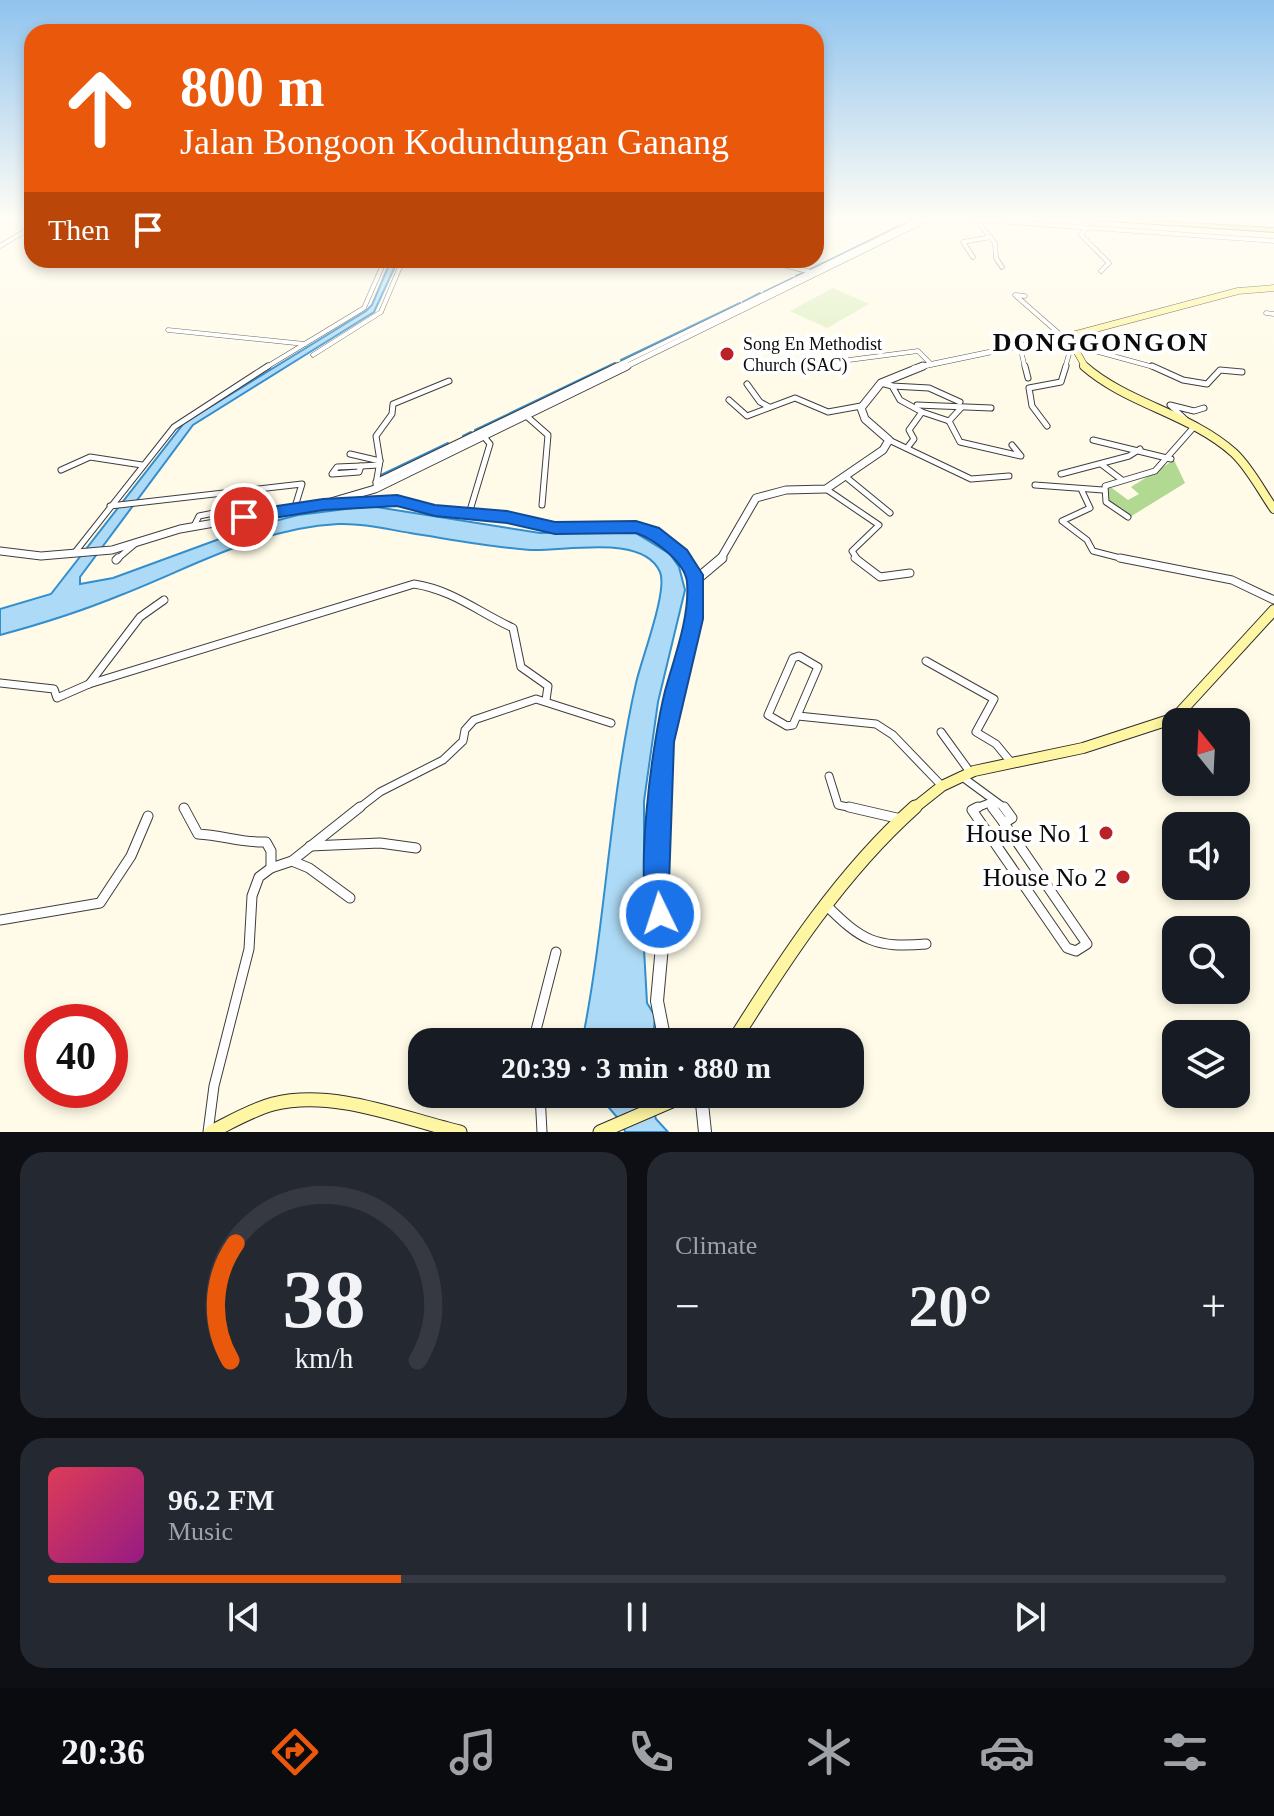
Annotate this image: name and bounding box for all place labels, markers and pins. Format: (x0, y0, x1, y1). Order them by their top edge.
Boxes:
place label: Song En Methodist Church (SAC) (743, 334, 882, 376)
marker: Song En Methodist Church (SAC) (718, 345, 736, 363)
pin (210, 483, 278, 551)
place label: House No 1 (966, 819, 1090, 848)
marker: House No 1 (1097, 824, 1115, 842)
place label: House No 2 (983, 863, 1107, 892)
marker: House No 2 (1114, 868, 1132, 886)

